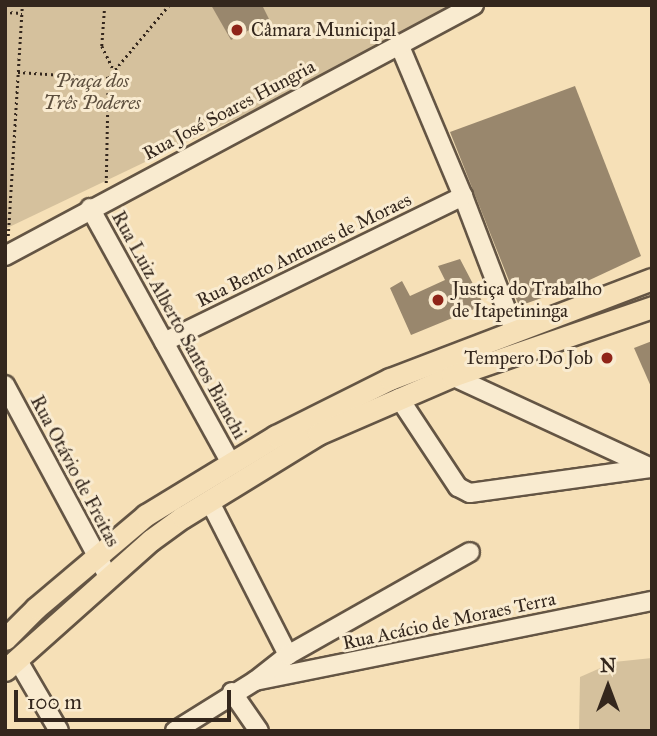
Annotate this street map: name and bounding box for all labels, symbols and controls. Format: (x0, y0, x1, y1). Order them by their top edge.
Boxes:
place label: Câmara Municipal (251, 19, 396, 41)
marker: Câmara Municipal (229, 22, 245, 38)
street label: Rua José Soares Hungria (139, 55, 319, 165)
park label: Praça dos Três Poderes (43, 70, 141, 114)
street label: Rua Bento Antunes de Moraes (193, 188, 415, 312)
street label: Rua Luiz Alberto Santos Bianchi (107, 207, 251, 443)
place label: Justiça do Trabalho de Itapetininga (452, 278, 602, 322)
marker: Justiça do Trabalho de Itapetininga (430, 292, 446, 308)
place label: Tempero Do Job (464, 347, 593, 369)
marker: Tempero Do Job (599, 350, 615, 366)
street label: Rua Otávio de Freitas (26, 392, 124, 550)
street label: Rua Acácio de Moraes Terra (340, 587, 558, 655)
north arrow (573, 652, 643, 722)
text: N (600, 654, 616, 677)
scale bar (18, 676, 234, 720)
text: 100 m (27, 689, 82, 715)

